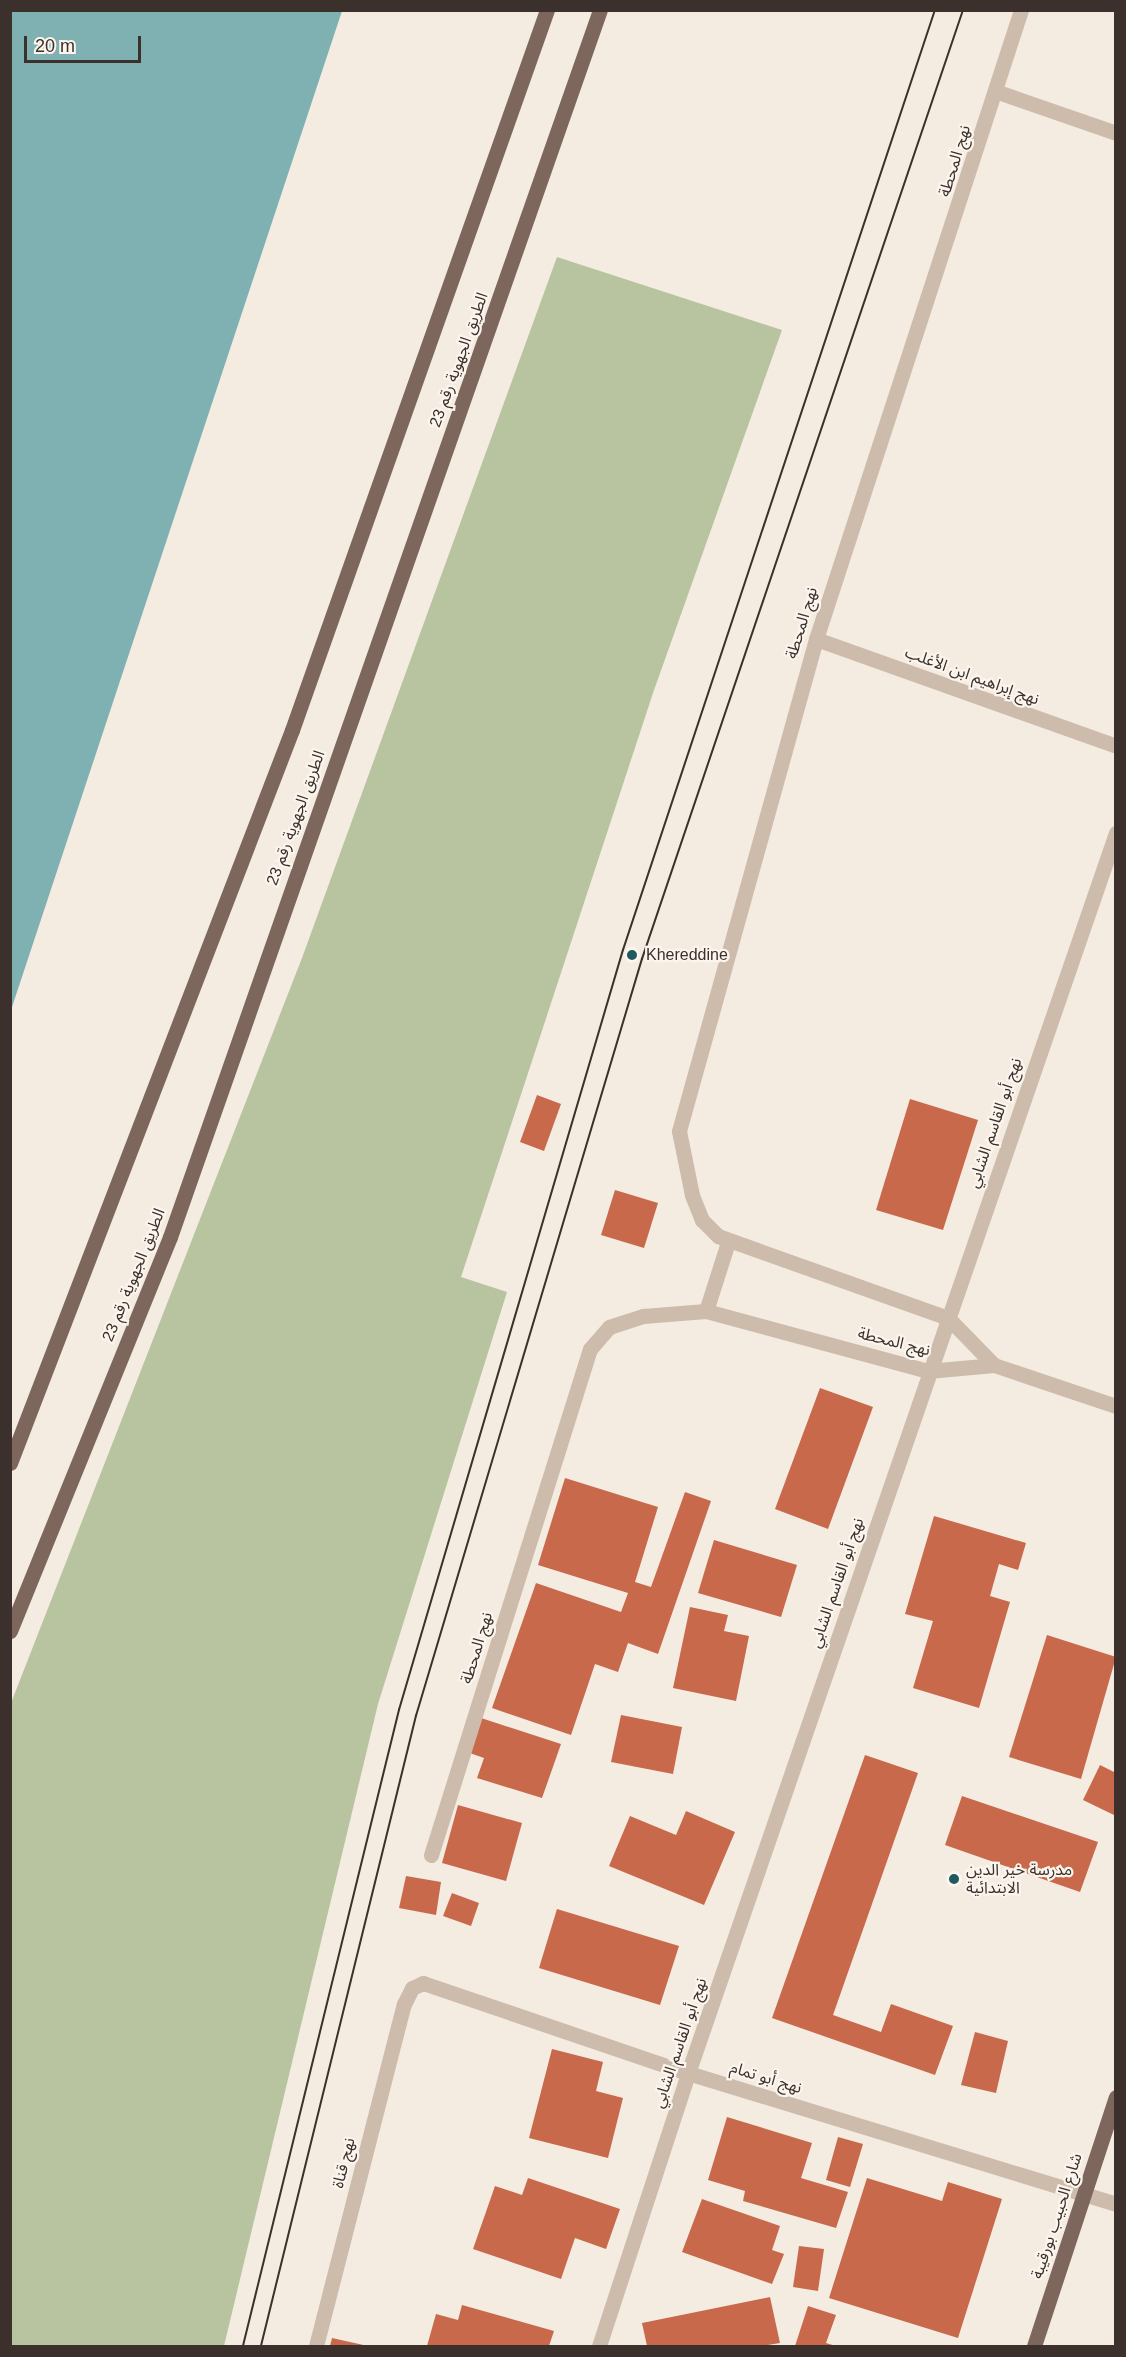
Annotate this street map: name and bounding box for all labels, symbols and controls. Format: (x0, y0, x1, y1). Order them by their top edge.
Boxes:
scale bar (27, 24, 144, 62)
text: 20 m (35, 36, 75, 56)
street label: نهج المحطة (935, 123, 975, 199)
street label: الطريق الجهوية رقم 23 (426, 290, 492, 430)
street label: نهج المحطة (782, 585, 822, 661)
street label: نهج إبراهيم ابن الأغلب (902, 643, 1042, 709)
street label: الطريق الجهوية رقم 23 (263, 748, 329, 888)
place label: Khereddine (646, 945, 728, 965)
marker: Khereddine (623, 946, 641, 964)
street label: نهج أبو القاسم الشابي (964, 1056, 1026, 1190)
street label: الطريق الجهوية رقم 23 (99, 1206, 169, 1344)
street label: نهج المحطة (856, 1324, 932, 1360)
street label: نهج أبو القاسم الشابي (806, 1516, 868, 1650)
street label: نهج المحطة (457, 1610, 497, 1686)
place label: مدرسة خير الدين الابتدائية (966, 1860, 1072, 1898)
marker: مدرسة خير الدين الابتدائية (947, 1872, 961, 1886)
street label: نهج أبو القاسم الشابي (649, 1976, 711, 2110)
street label: نهج أبو تمام (728, 2058, 804, 2098)
street label: نهج قناة (329, 2136, 359, 2190)
street label: شارع الحبيب بورقيبة (1028, 2151, 1086, 2281)

